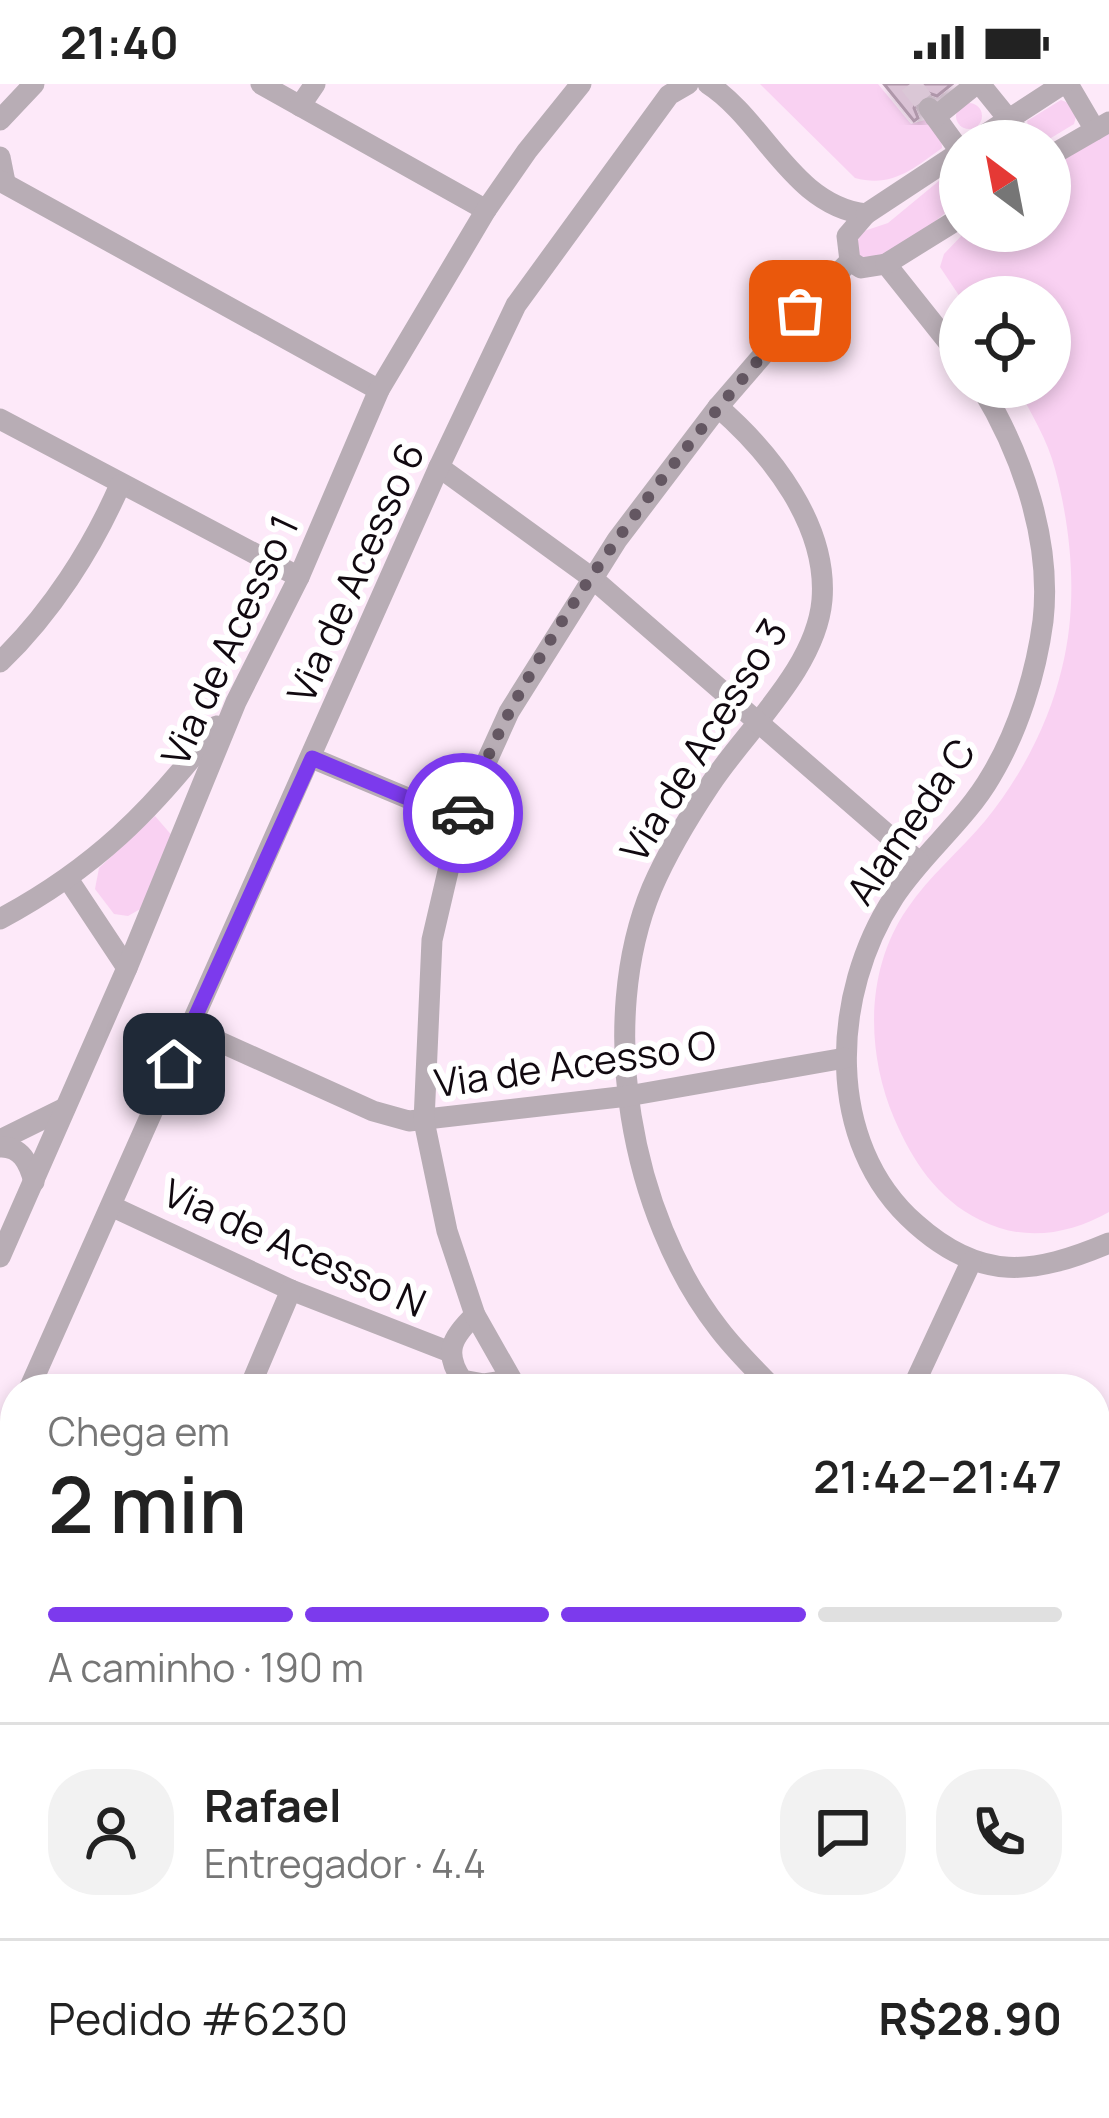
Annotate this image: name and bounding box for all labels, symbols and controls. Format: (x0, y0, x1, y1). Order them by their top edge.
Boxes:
text: 21:40 (60, 11, 179, 73)
north arrow (939, 120, 1071, 252)
map controls (939, 120, 1071, 408)
pin (749, 260, 851, 362)
button: locate (939, 276, 1071, 408)
icon: bag (767, 278, 833, 344)
street label: Via de Acesso 6 (273, 433, 437, 711)
street label: Via de Acesso 1 (147, 506, 311, 774)
street label: Via de Acesso 3 (607, 608, 799, 872)
street label: Alameda C (833, 727, 987, 915)
courier (403, 753, 523, 873)
icon: car (430, 780, 496, 846)
pin (123, 1013, 225, 1115)
street label: Via de Acesso O (431, 1017, 719, 1109)
icon: home (141, 1031, 207, 1097)
street label: Via de Acesso N (155, 1165, 435, 1329)
text: Chega em (48, 1404, 230, 1458)
text: 21:42–21:47 (813, 1445, 1062, 1507)
text: 2 min (48, 1450, 247, 1556)
text: A caminho · 190 m (48, 1640, 364, 1694)
button: person (48, 1769, 174, 1895)
button: chat (780, 1769, 906, 1895)
button: phone (936, 1769, 1062, 1895)
text: Rafael (204, 1774, 342, 1836)
text: Entregador · 4.4 (204, 1836, 486, 1890)
text: Pedido #6230 (48, 1987, 348, 2049)
text: R$28.90 (878, 1987, 1062, 2049)

